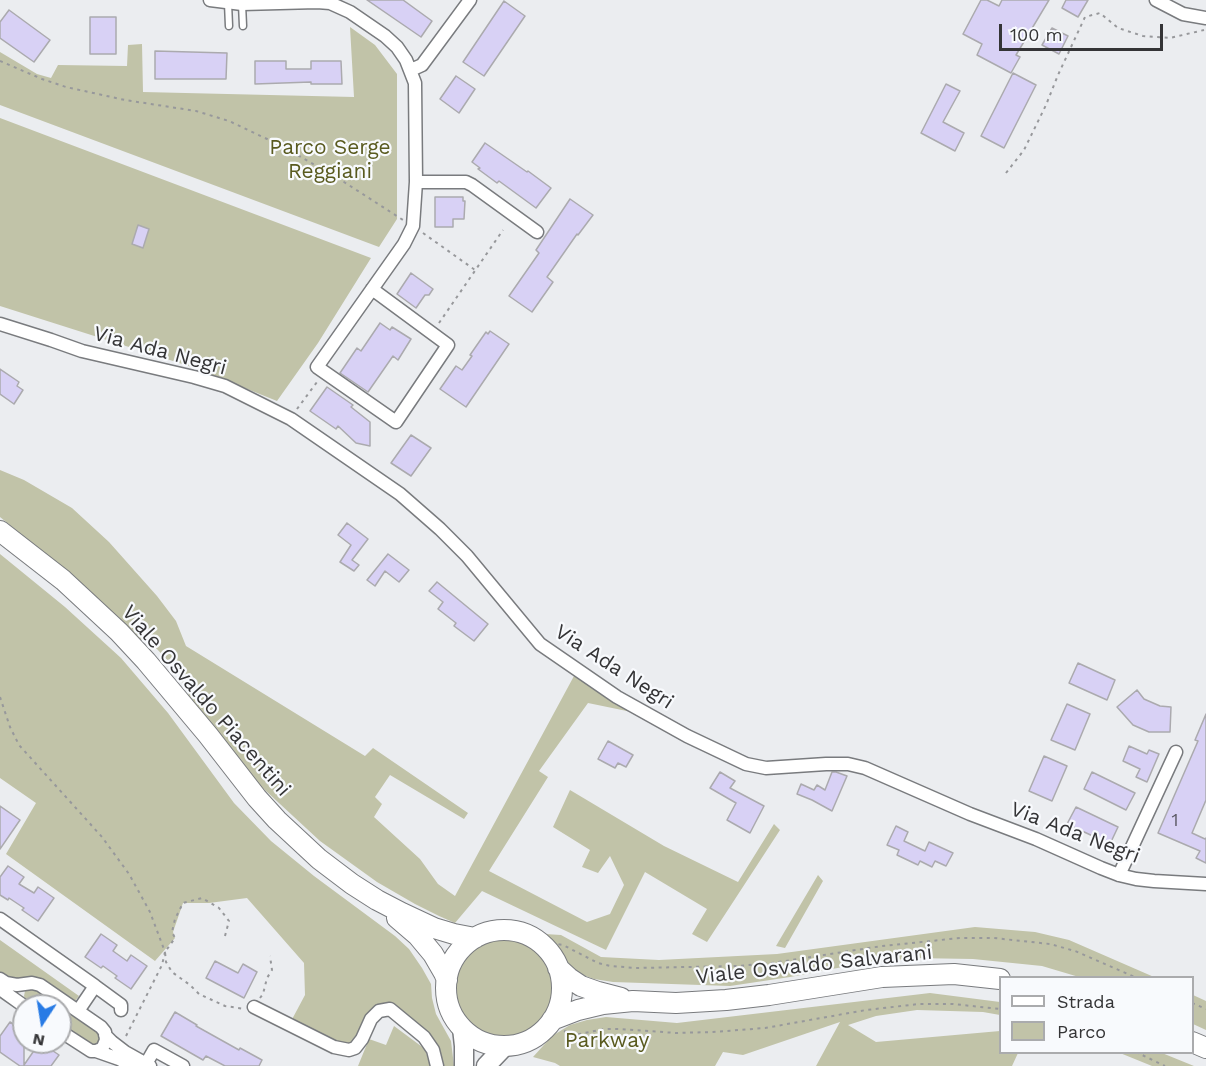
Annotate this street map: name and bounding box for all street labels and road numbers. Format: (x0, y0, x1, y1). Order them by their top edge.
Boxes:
street label: Via Ada Negri (91, 321, 229, 381)
street label: Viale Osvaldo Piacentini (116, 600, 296, 802)
street label: Via Ada Negri (550, 619, 678, 715)
street label: Via Ada Negri (1007, 797, 1143, 869)
street label: Viale Osvaldo Salvarani (695, 940, 933, 990)

